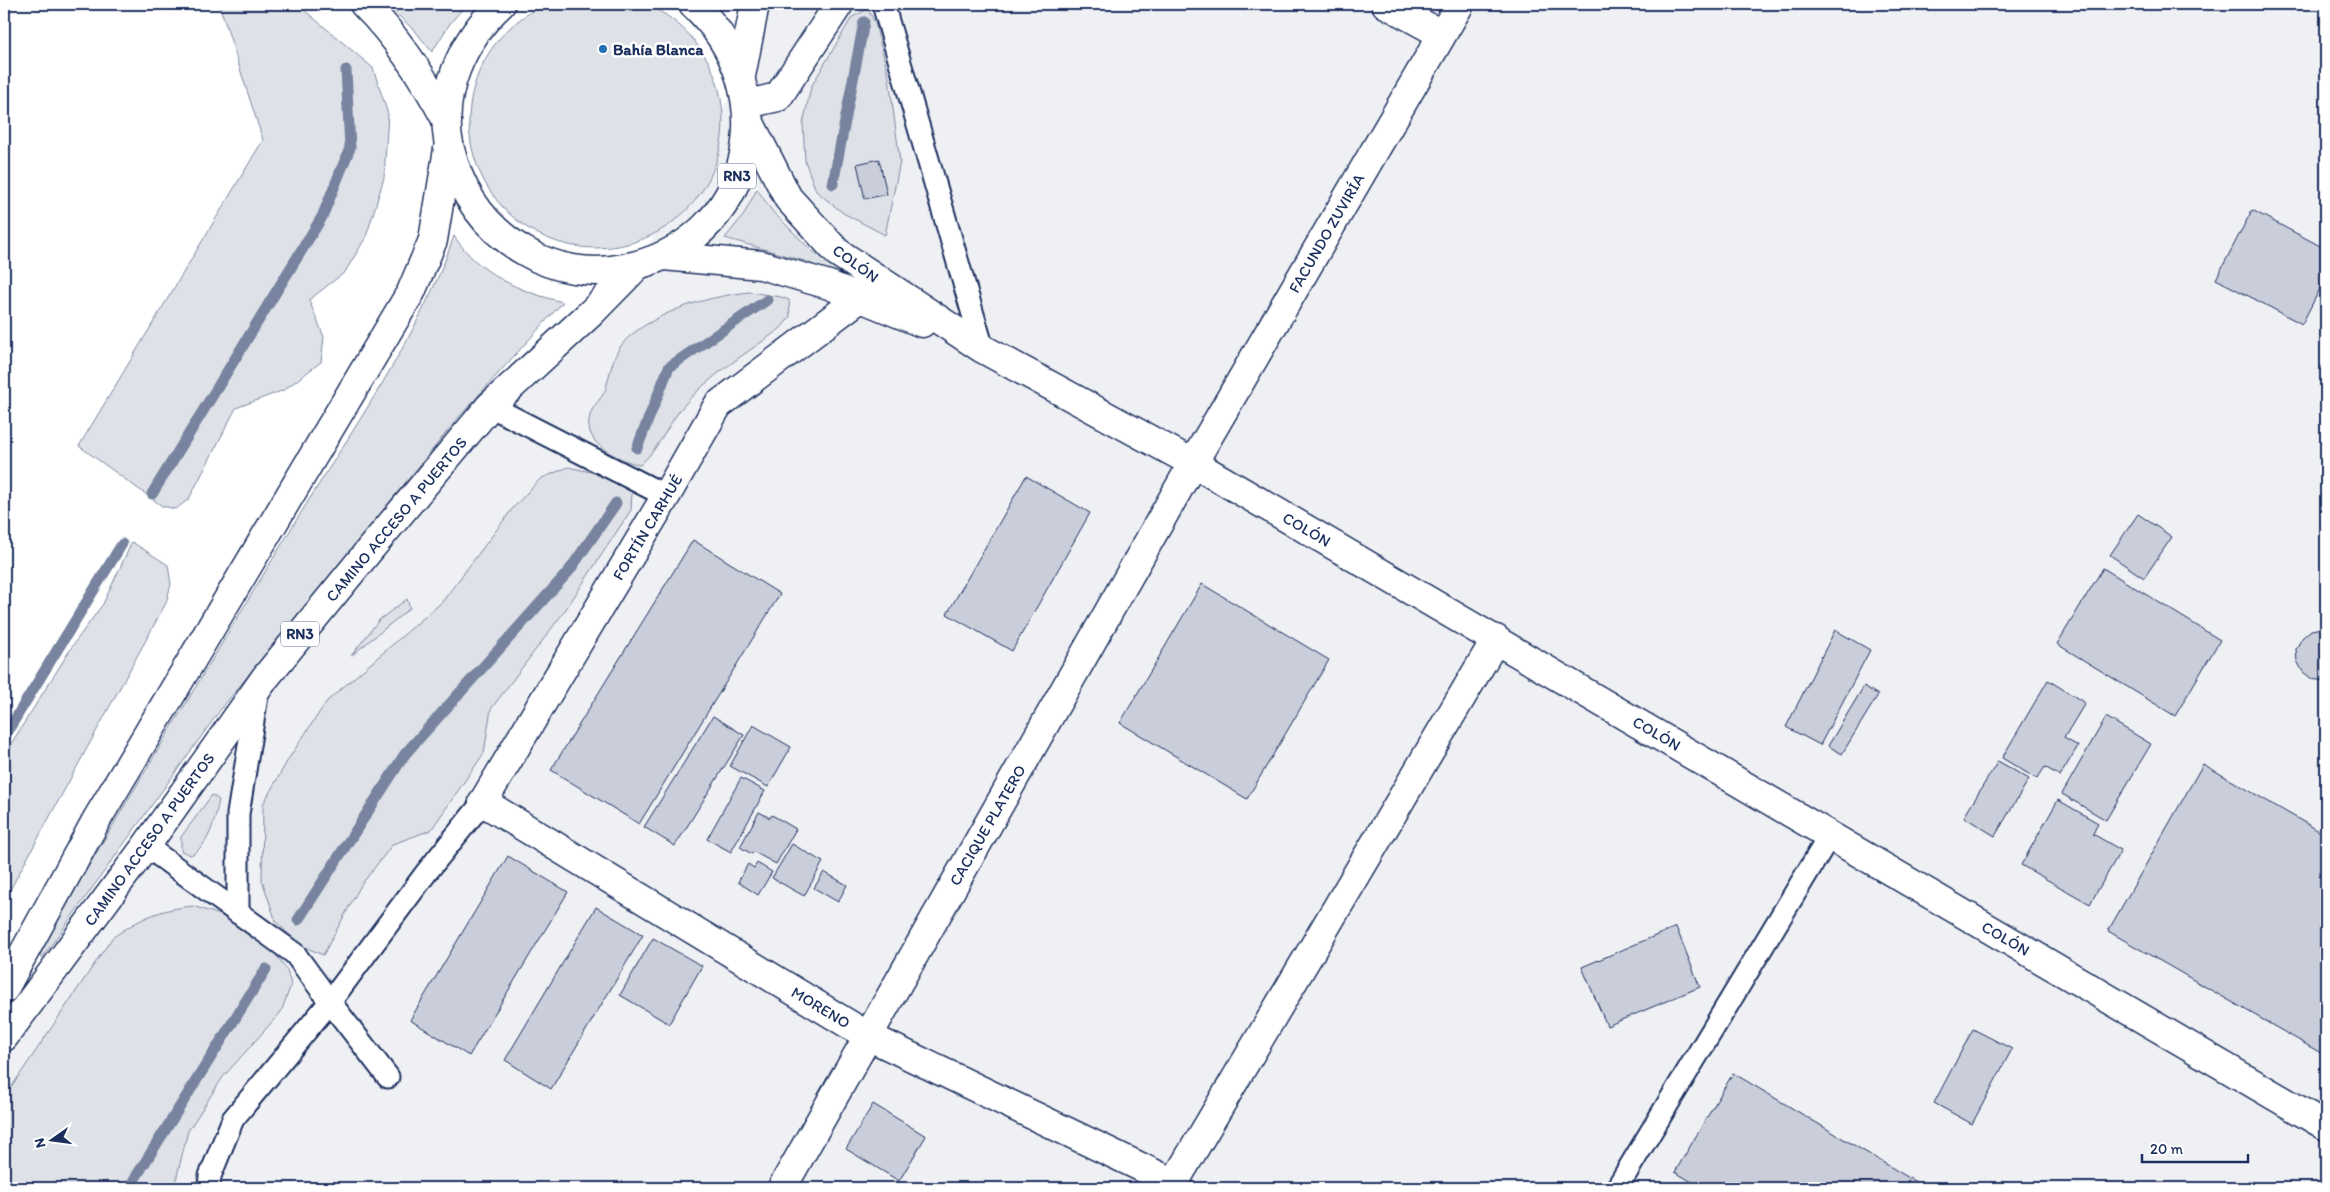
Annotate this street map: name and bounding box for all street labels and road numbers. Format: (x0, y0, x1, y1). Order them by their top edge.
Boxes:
road number: RN3 (718, 164, 756, 188)
street label: FACUNDO ZUVIRÍA (1285, 170, 1368, 296)
street label: COLÓN (829, 240, 882, 286)
street label: CAMINO ACCESO A PUERTOS (322, 433, 471, 606)
street label: FORTÍN CARHUÉ (608, 471, 687, 584)
street label: COLÓN (1279, 508, 1334, 551)
road number: RN3 (281, 622, 319, 646)
street label: COLÓN (1629, 712, 1684, 755)
street label: CAMINO ACCESO A PUERTOS (80, 749, 219, 930)
street label: CACIQUE PLATERO (945, 762, 1030, 889)
street label: COLÓN (1978, 917, 2033, 960)
street label: MORENO (788, 982, 854, 1032)

